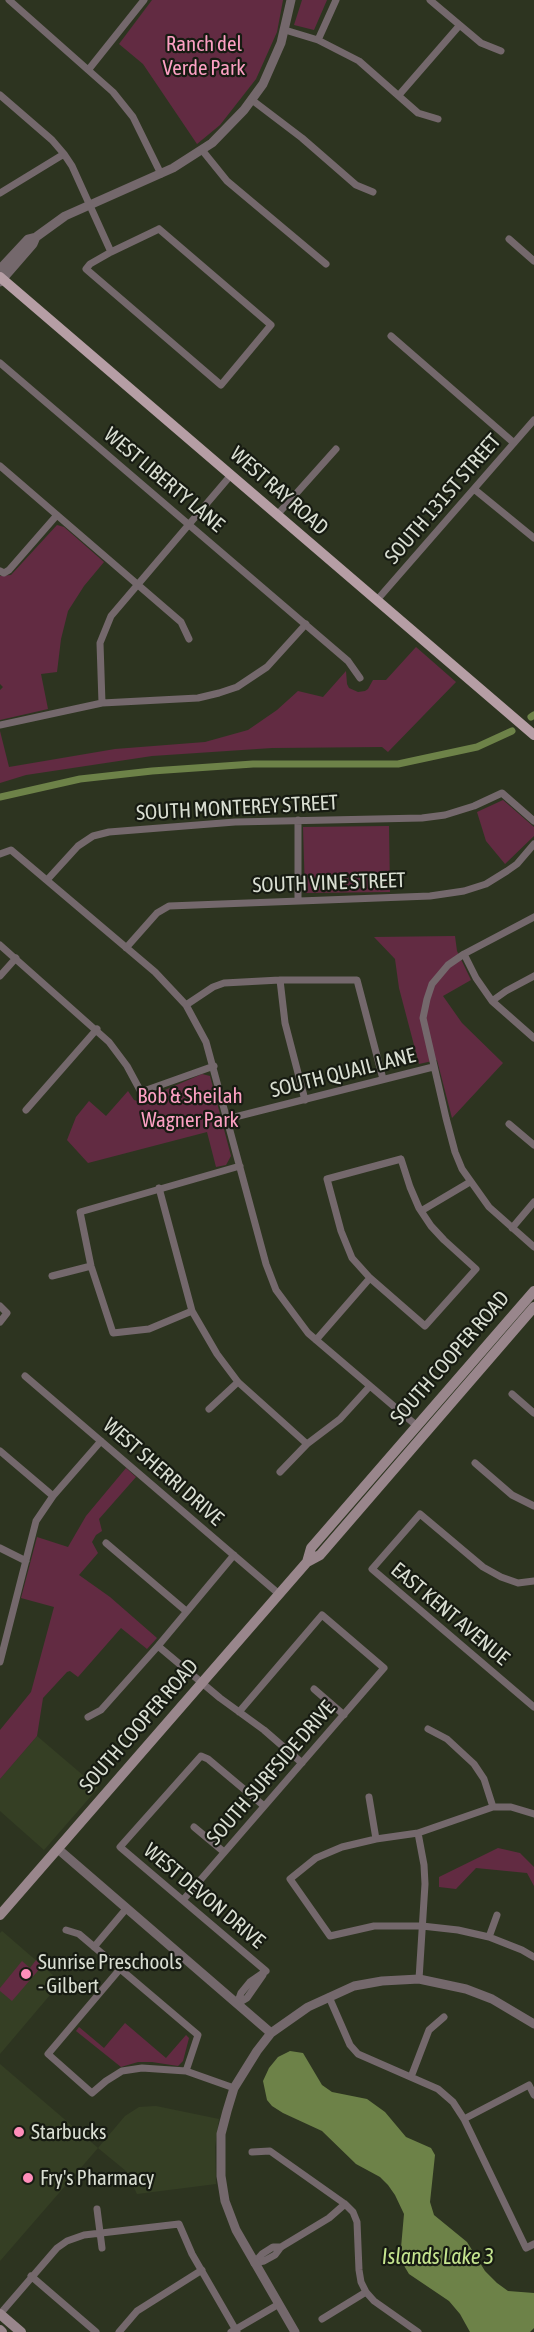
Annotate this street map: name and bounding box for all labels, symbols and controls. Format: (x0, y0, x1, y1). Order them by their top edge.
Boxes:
park label: Ranch del Verde Park (163, 31, 245, 81)
street label: WEST LIBERTY LANE (99, 422, 229, 538)
street label: SOUTH 131ST STREET (380, 429, 506, 569)
street label: WEST RAY ROAD (225, 442, 333, 540)
street label: SOUTH MONTEREY STREET (135, 790, 339, 826)
street label: SOUTH VINE STREET (252, 868, 406, 898)
street label: SOUTH QUAIL LANE (268, 1043, 418, 1103)
park label: Bob & Sheilah Wagner Park (137, 1083, 243, 1133)
street label: SOUTH COOPER ROAD (385, 1286, 515, 1430)
street label: WEST SHERRI DRIVE (98, 1413, 228, 1531)
street label: EAST KENT AVENUE (386, 1557, 514, 1671)
street label: SOUTH COOPER ROAD (74, 1654, 204, 1798)
street label: SOUTH SURFSIDE DRIVE (202, 1696, 340, 1850)
street label: WEST DEVON DRIVE (138, 1838, 270, 1954)
place label: Sunrise Preschools - Gilbert (38, 1949, 182, 1999)
marker: Sunrise Preschools - Gilbert (19, 1967, 33, 1981)
place label: Starbucks (31, 2119, 106, 2145)
marker: Starbucks (12, 2125, 26, 2139)
place label: Fry's Pharmacy (40, 2165, 154, 2191)
marker: Fry's Pharmacy (21, 2171, 35, 2185)
water label: Islands Lake 3 (382, 2244, 494, 2270)

